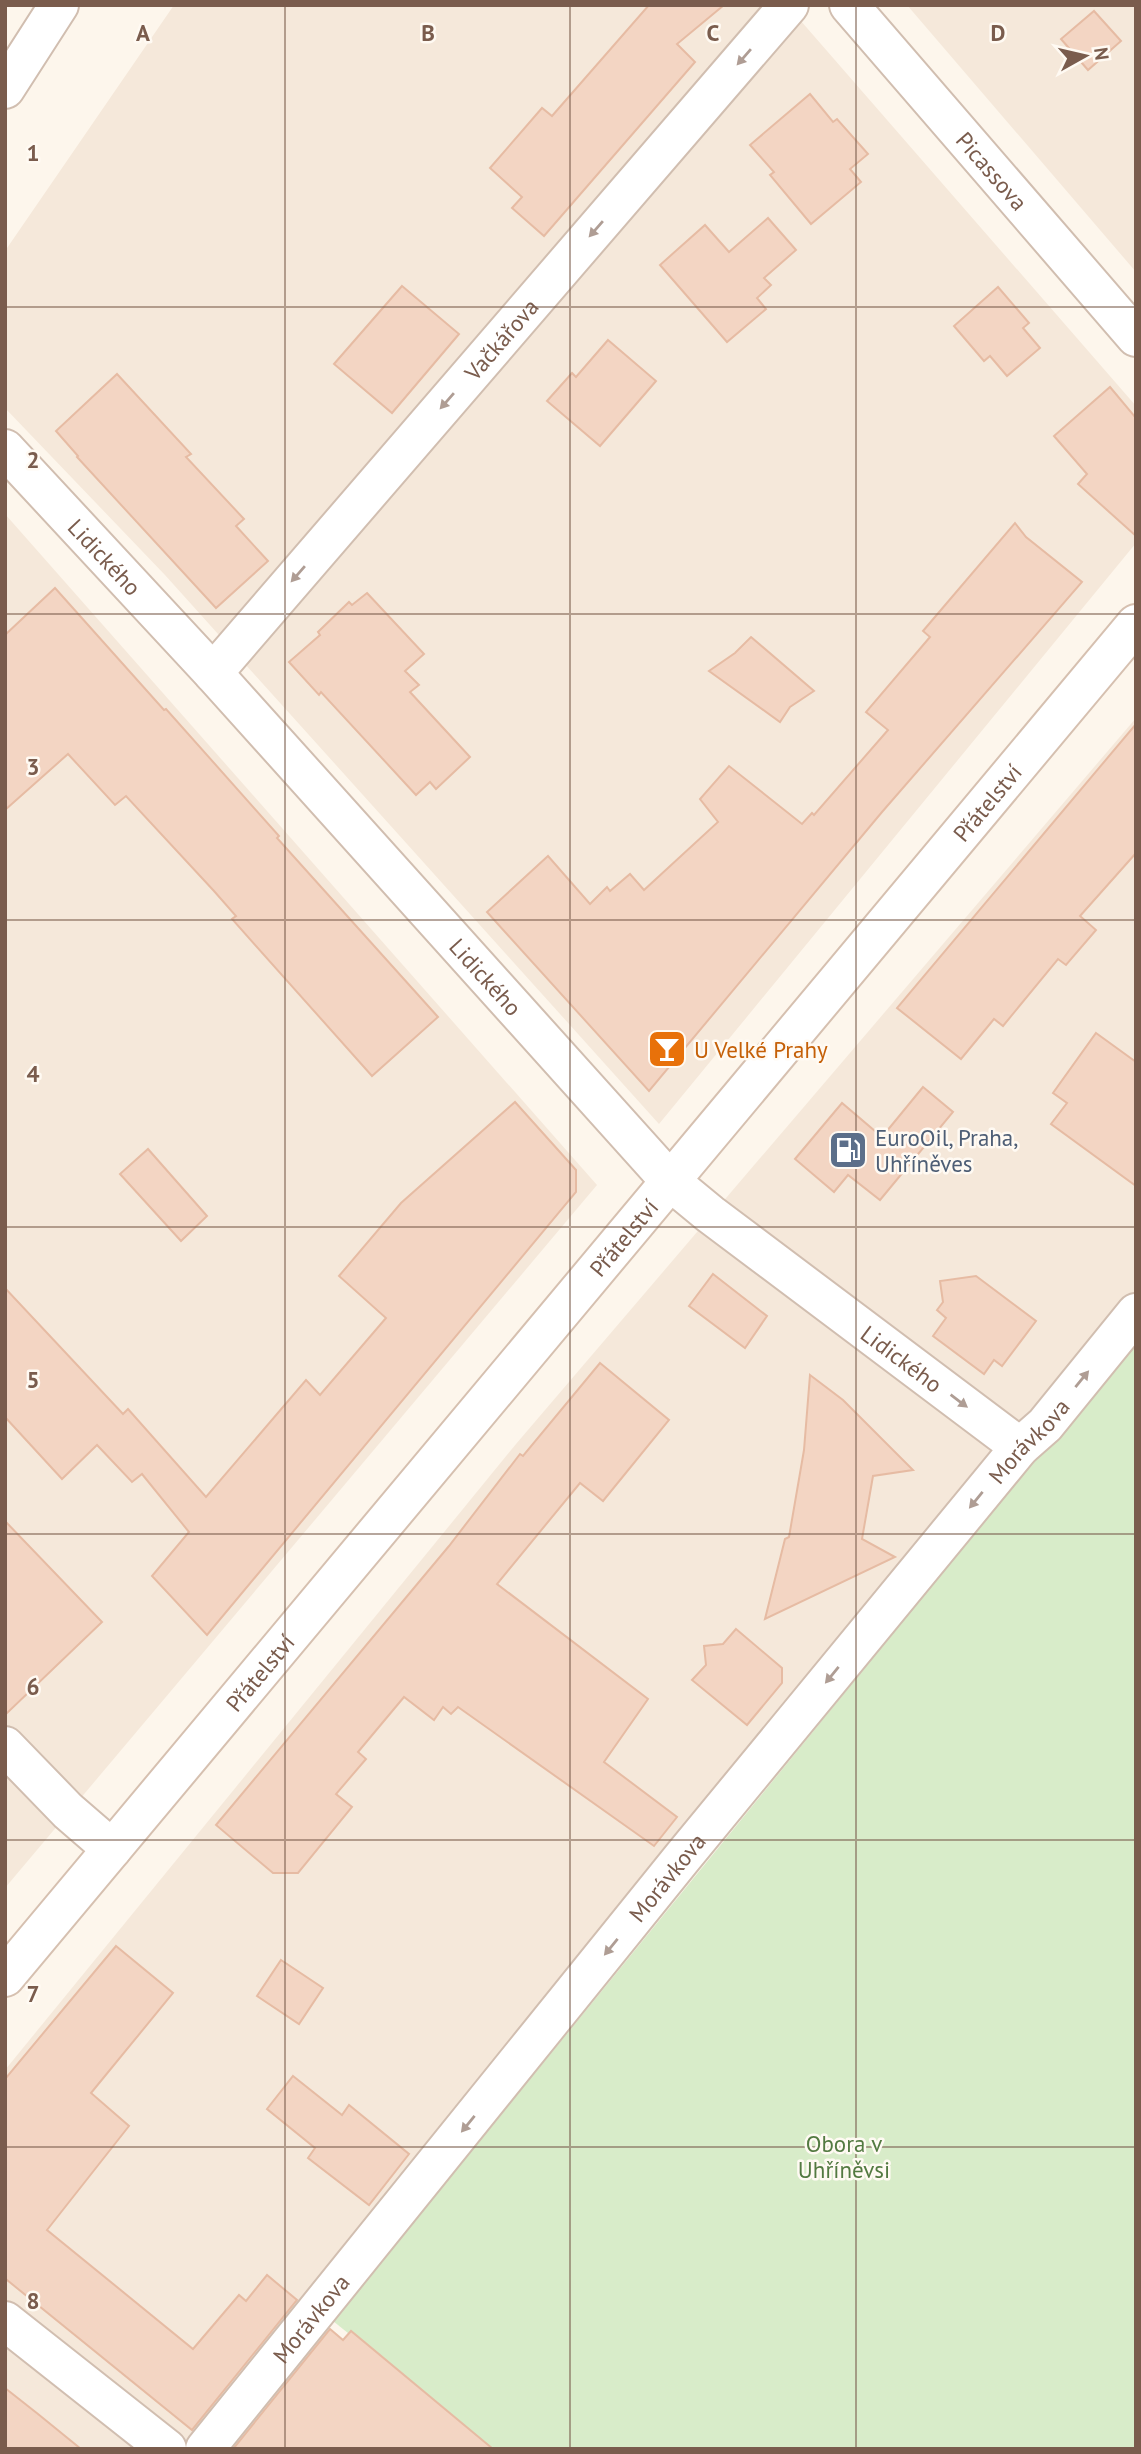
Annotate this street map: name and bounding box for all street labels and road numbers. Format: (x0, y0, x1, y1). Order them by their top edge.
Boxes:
street label: Picassova (950, 125, 1034, 216)
street label: Vačkářova (457, 292, 544, 387)
street label: Lidického (62, 512, 148, 601)
street label: Přátelství (946, 758, 1028, 847)
street label: Lidického (444, 932, 528, 1021)
street label: Přátelství (583, 1193, 664, 1282)
street label: Lidického (856, 1318, 948, 1398)
street label: Morávkova (982, 1392, 1075, 1489)
street label: Přátelství (219, 1628, 300, 1717)
street label: Morávkova (622, 1827, 711, 1927)
street label: Morávkova (266, 2268, 355, 2369)

